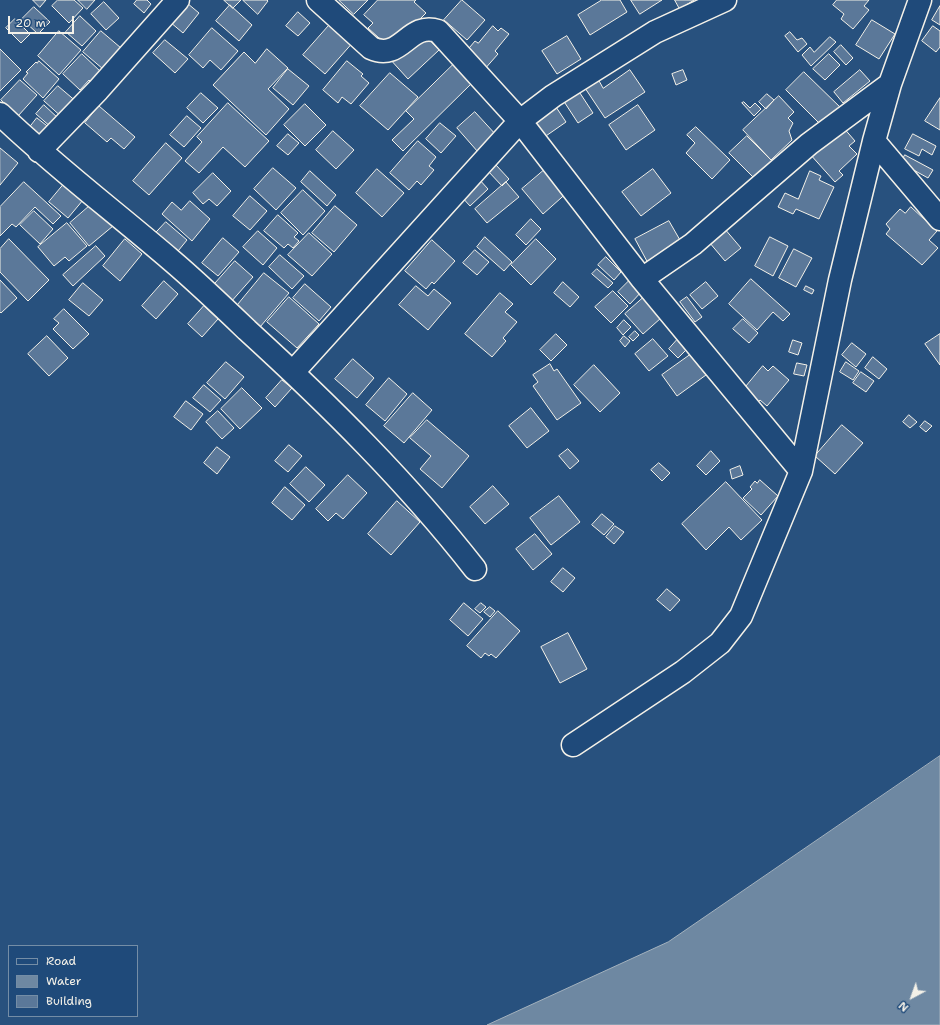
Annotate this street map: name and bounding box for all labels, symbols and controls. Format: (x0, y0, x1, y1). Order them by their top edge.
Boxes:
scale bar (10, 8, 76, 34)
text: 20 m (15, 15, 46, 31)
legend (8, 945, 138, 1017)
text: Road (46, 953, 76, 969)
text: Water (46, 973, 81, 989)
north arrow (892, 977, 932, 1017)
text: Building (46, 993, 92, 1009)
text: N (896, 998, 912, 1015)

